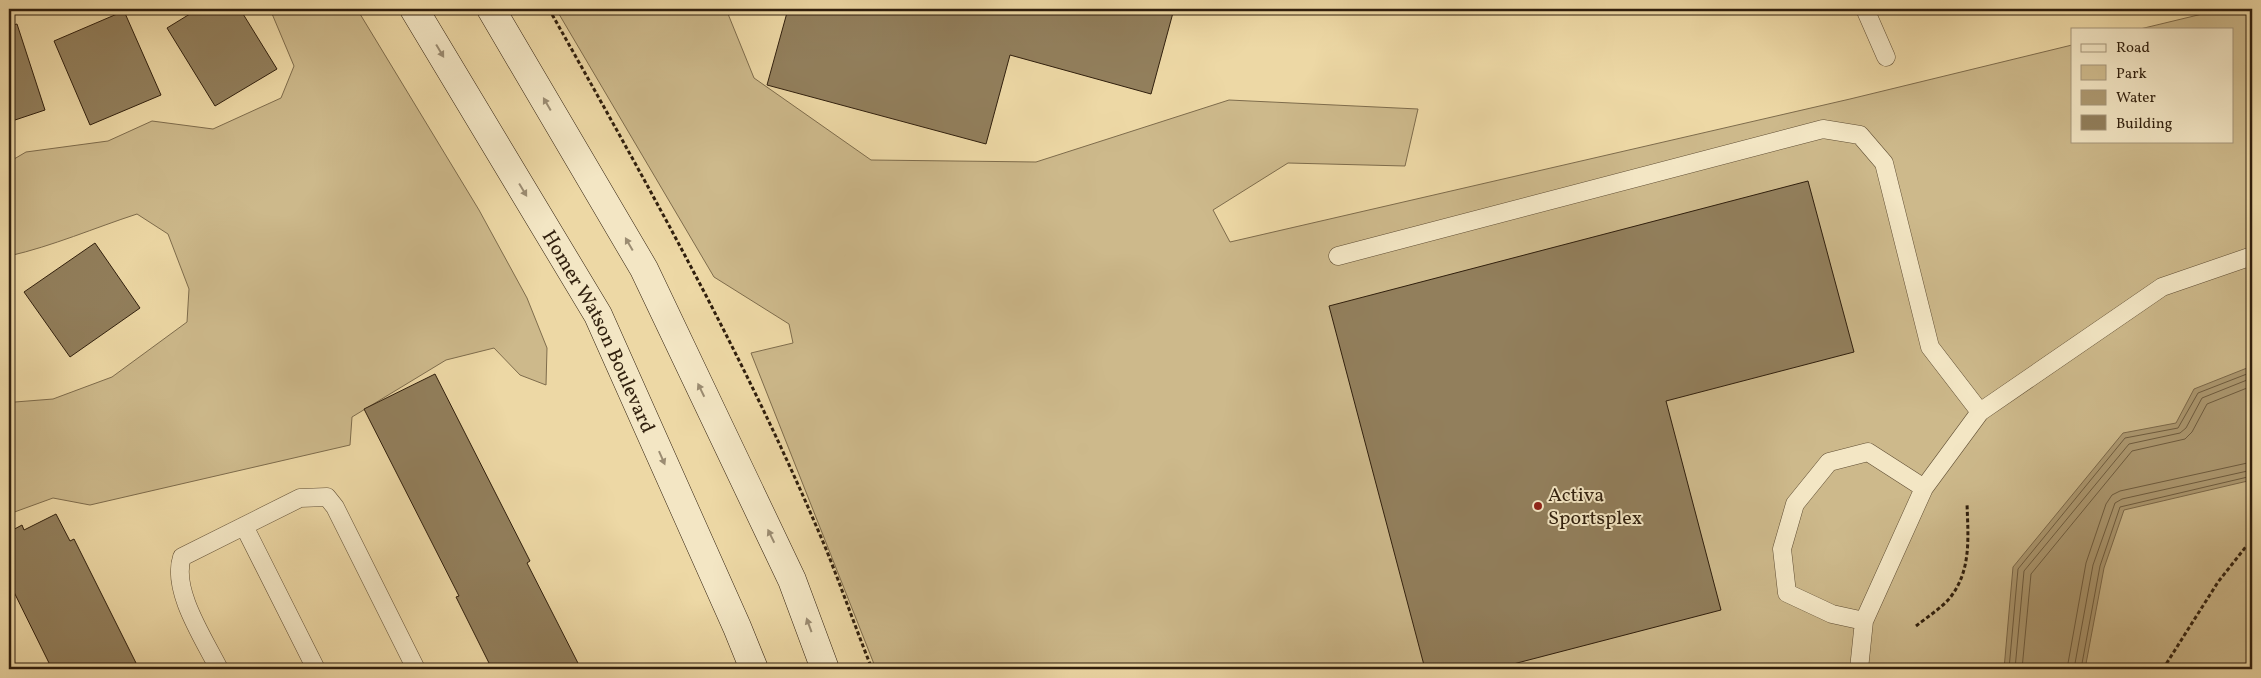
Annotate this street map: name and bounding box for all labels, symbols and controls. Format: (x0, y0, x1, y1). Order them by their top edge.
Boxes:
legend (2071, 28, 2234, 142)
text: Road (2116, 38, 2150, 59)
one-way arrow (435, 44, 444, 57)
text: Park (2116, 64, 2147, 85)
text: Water (2116, 88, 2156, 109)
one-way arrow (542, 98, 551, 111)
text: Building (2116, 114, 2173, 135)
one-way arrow (519, 183, 528, 196)
street label: Homer Watson Boulevard (534, 225, 661, 438)
one-way arrow (625, 238, 634, 251)
one-way arrow (697, 383, 705, 397)
one-way arrow (659, 451, 667, 465)
place label: Activa Sportsplex (1548, 482, 1642, 533)
marker: Activa Sportsplex (1532, 500, 1544, 512)
one-way arrow (767, 529, 775, 543)
one-way arrow (805, 617, 813, 632)

